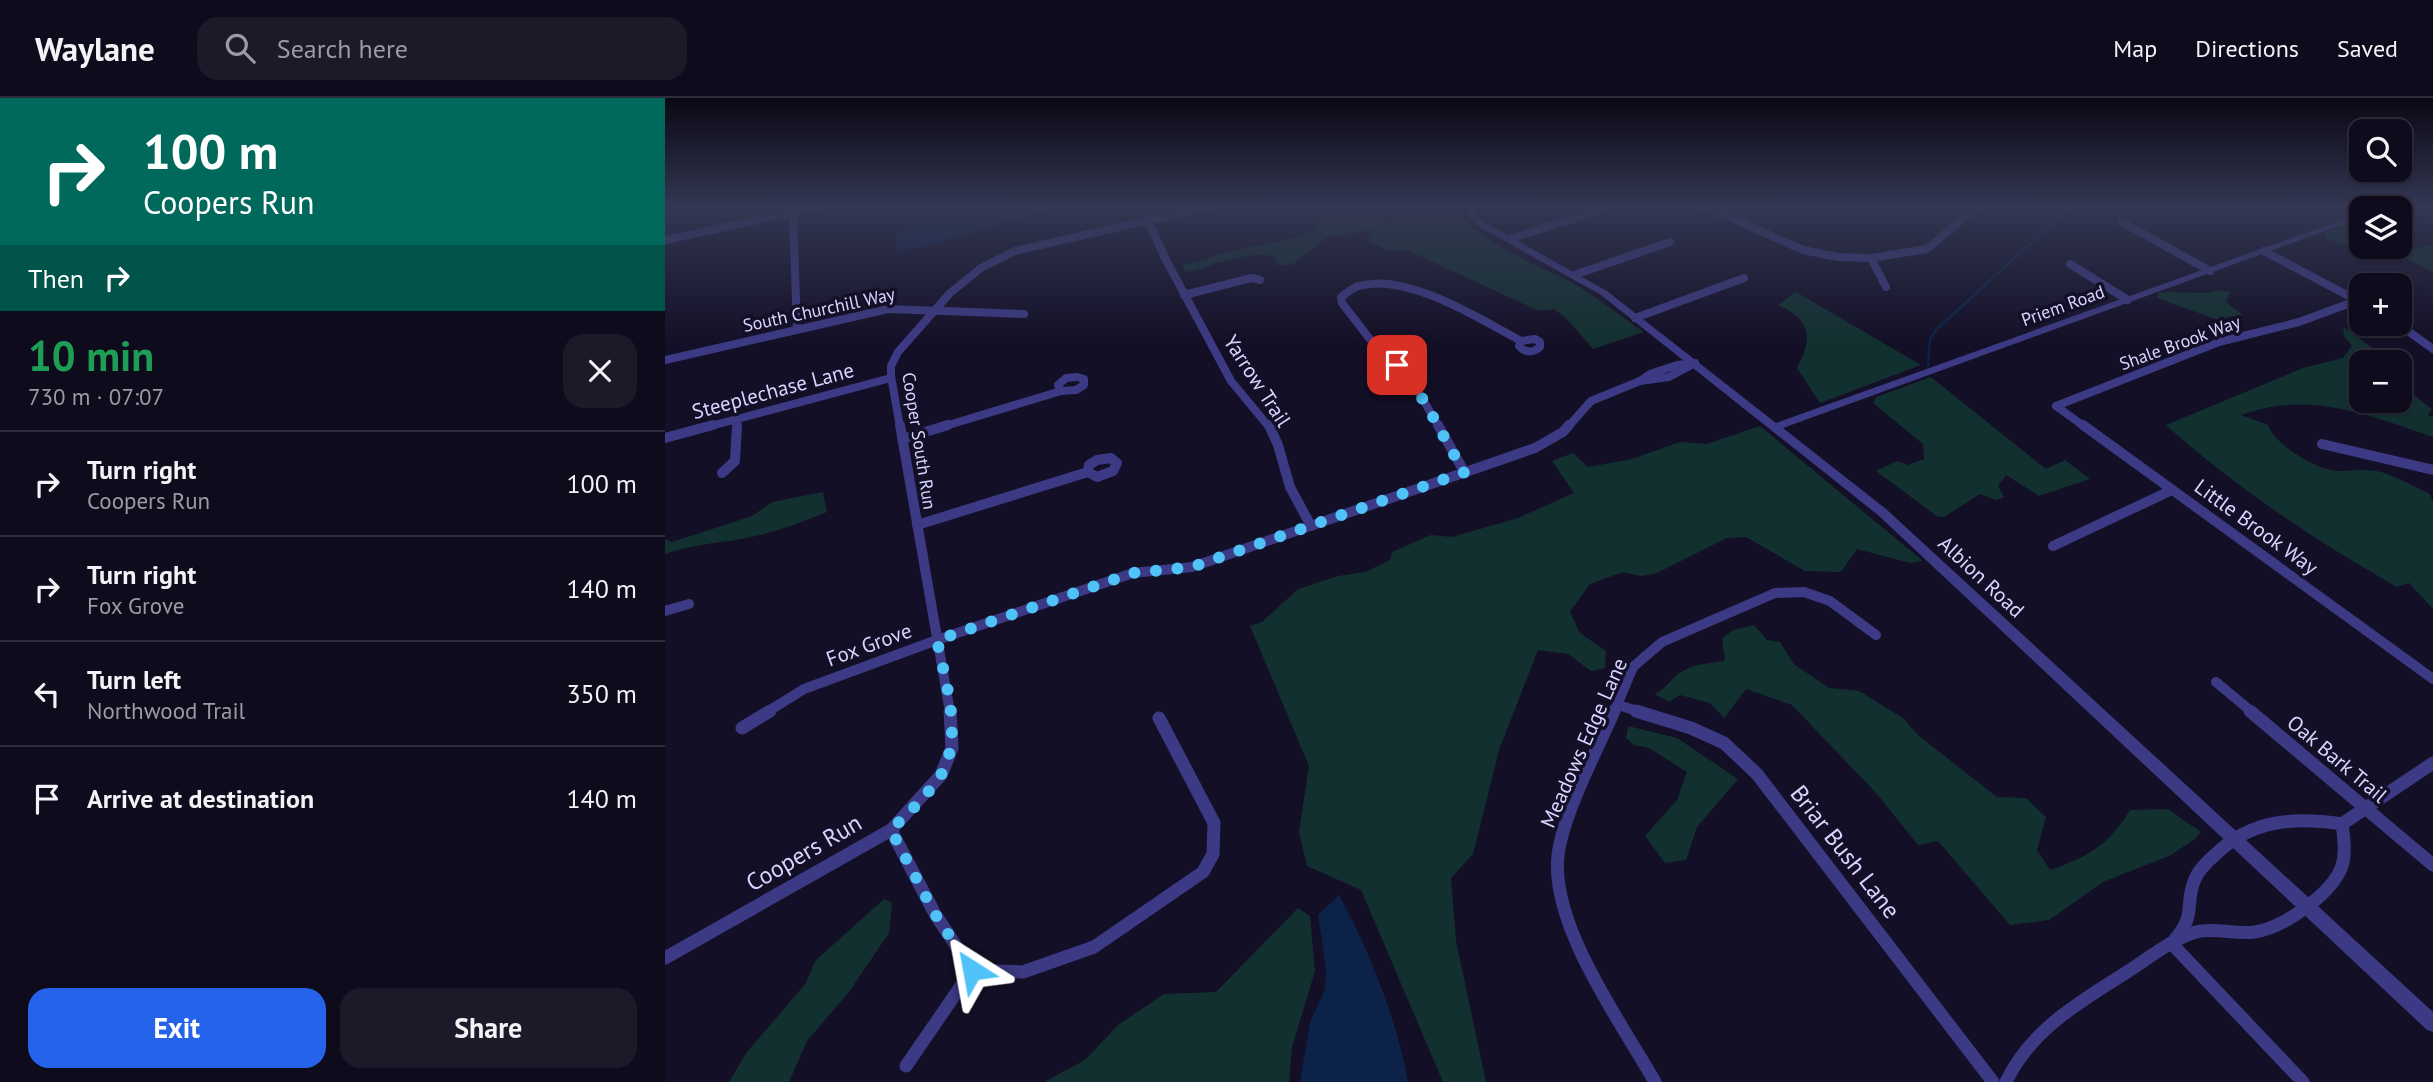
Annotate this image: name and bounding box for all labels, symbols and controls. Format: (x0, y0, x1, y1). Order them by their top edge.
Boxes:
search box (197, 17, 687, 80)
text: Waylane (35, 27, 155, 70)
icon: search (221, 29, 259, 67)
text: Search here (277, 32, 408, 65)
text: Map (2113, 33, 2157, 64)
text: Directions (2195, 33, 2299, 64)
text: Saved (2337, 33, 2398, 64)
text: 100 m (143, 119, 278, 183)
map controls (2349, 119, 2412, 413)
button: search (2349, 119, 2412, 182)
icon: right (28, 126, 119, 217)
text: Coopers Run (143, 181, 314, 223)
button: layers (2349, 196, 2412, 259)
icon: right (98, 259, 136, 297)
text: Then (28, 262, 84, 295)
button: + (2349, 273, 2412, 336)
street label: Priem Road (2018, 280, 2108, 331)
street label: South Churchill Way (741, 282, 898, 337)
street label: Shale Brook Way (2116, 310, 2244, 375)
text: 10 min (28, 328, 154, 383)
street label: Yarrow Trail (1218, 330, 1297, 432)
button: close (563, 334, 637, 408)
pin (1367, 335, 1427, 395)
icon: arrive (1378, 346, 1416, 384)
button: − (2349, 350, 2412, 413)
street label: Steeplechase Lane (689, 356, 857, 425)
street label: Cooper South Run (897, 371, 942, 511)
text: 730 m · 07:07 (28, 382, 164, 411)
text: Turn right (87, 453, 196, 486)
icon: right (28, 465, 66, 503)
text: 100 m (566, 467, 637, 500)
street label: Little Brook Way (2189, 473, 2324, 581)
text: Coopers Run (87, 486, 210, 515)
street label: Albion Road (1933, 530, 2030, 623)
text: Turn right (87, 558, 196, 591)
icon: right (28, 570, 66, 608)
text: 140 m (566, 572, 637, 605)
text: Fox Grove (87, 591, 184, 620)
street label: Fox Grove (822, 617, 915, 672)
street label: Meadows Edge Lane (1534, 654, 1633, 832)
text: Turn left (87, 663, 181, 696)
icon: left (28, 675, 66, 713)
text: 350 m (566, 677, 637, 710)
text: Northwood Trail (87, 696, 245, 725)
street label: Oak Bark Trail (2282, 709, 2393, 808)
street label: Briar Bush Lane (1784, 779, 1907, 925)
icon: arrive (28, 780, 66, 818)
text: Arrive at destination (87, 782, 314, 815)
text: 140 m (566, 782, 637, 815)
street label: Coopers Run (740, 807, 867, 898)
position arrow (935, 933, 1009, 1007)
button: Exit (28, 988, 326, 1068)
button: Share (340, 988, 637, 1068)

